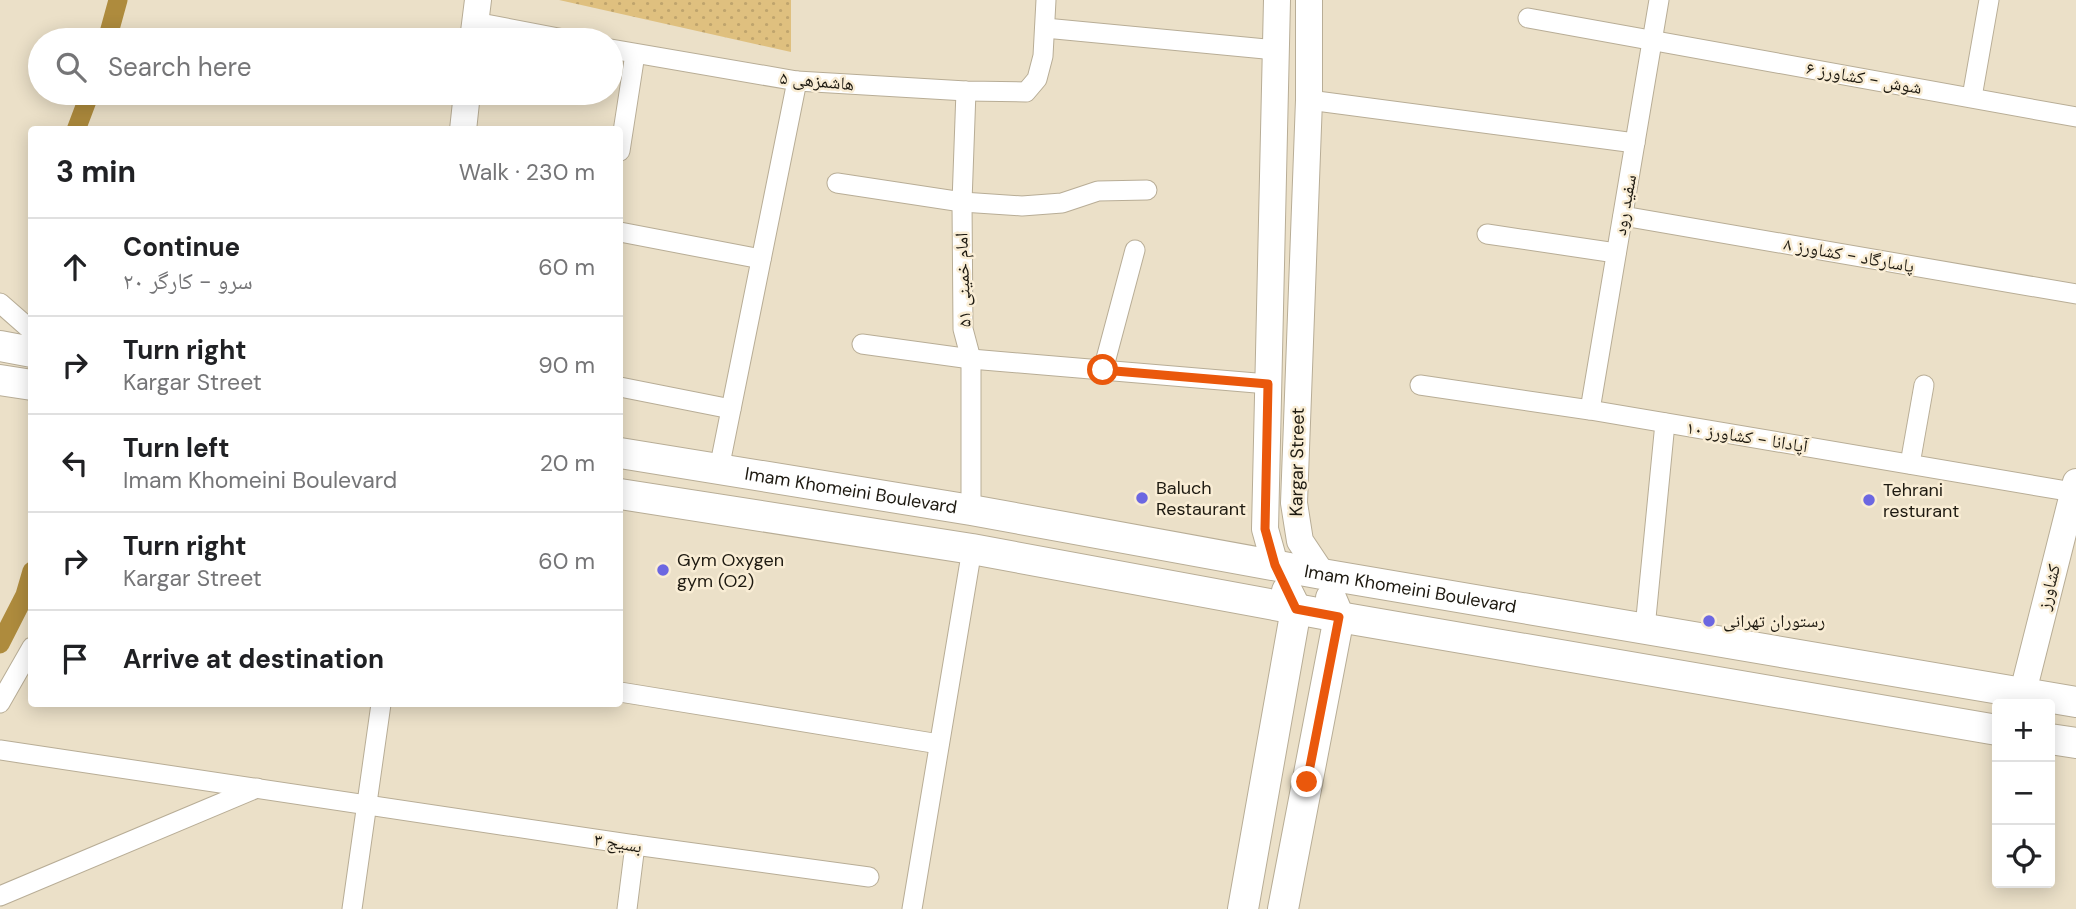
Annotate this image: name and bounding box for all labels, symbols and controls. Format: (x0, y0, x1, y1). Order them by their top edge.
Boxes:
search box (28, 28, 623, 105)
icon: search (52, 48, 90, 86)
text: Search here (108, 50, 251, 84)
street label: شوش - کشاورز ۶ (1804, 56, 1924, 100)
street label: هاشمزهی ۵ (779, 66, 855, 96)
text: 3 min (56, 152, 136, 191)
text: Walk · 230 m (459, 157, 595, 187)
street label: سفید رود (1608, 173, 1642, 237)
text: Continue (123, 230, 240, 264)
street label: امام خمینی ۵۱ (949, 232, 977, 328)
street label: پاسارگاد - کشاورز ۸ (1782, 232, 1916, 278)
icon: ahead (56, 248, 94, 286)
text: 60 m (538, 252, 595, 282)
text: سرو - کارگر ۲۰ (123, 266, 253, 296)
text: Turn right (123, 333, 247, 367)
icon: right (56, 346, 94, 384)
text: 90 m (538, 350, 595, 380)
route start (1087, 354, 1118, 385)
text: Kargar Street (123, 367, 262, 397)
street label: Kargar Street (1284, 407, 1310, 517)
street label: آپادانا - کشاورز ۱۰ (1684, 416, 1810, 459)
text: Turn left (123, 431, 230, 465)
icon: left (56, 444, 94, 482)
text: 20 m (540, 448, 595, 478)
street label: Imam Khomeini Boulevard (743, 461, 959, 520)
text: Imam Khomeini Boulevard (123, 465, 397, 495)
place label: Baluch Restaurant (1156, 476, 1246, 521)
place label: Tehrani resturant (1883, 478, 1959, 523)
marker: Baluch Restaurant (1134, 490, 1150, 506)
marker: Tehrani resturant (1861, 492, 1877, 508)
text: Turn right (123, 529, 247, 563)
icon: right (56, 542, 94, 580)
text: 60 m (538, 546, 595, 576)
place label: Gym Oxygen gym (O2) (677, 548, 784, 593)
street label: Imam Khomeini Boulevard (1302, 559, 1518, 619)
street label: کشاورز (2032, 561, 2066, 613)
marker: Gym Oxygen gym (O2) (655, 562, 671, 578)
text: Kargar Street (123, 563, 262, 593)
place label: رستوران تهرانی (1723, 609, 1825, 633)
marker: رستوران تهرانی (1701, 613, 1717, 629)
icon: arrive (56, 640, 94, 678)
text: Arrive at destination (123, 642, 384, 676)
map controls (1992, 699, 2055, 888)
button: + (1992, 699, 2055, 762)
button: − (1992, 762, 2055, 825)
route end (1291, 766, 1322, 797)
button: locate (1992, 825, 2055, 888)
street label: بسیج ۳ (592, 827, 644, 859)

